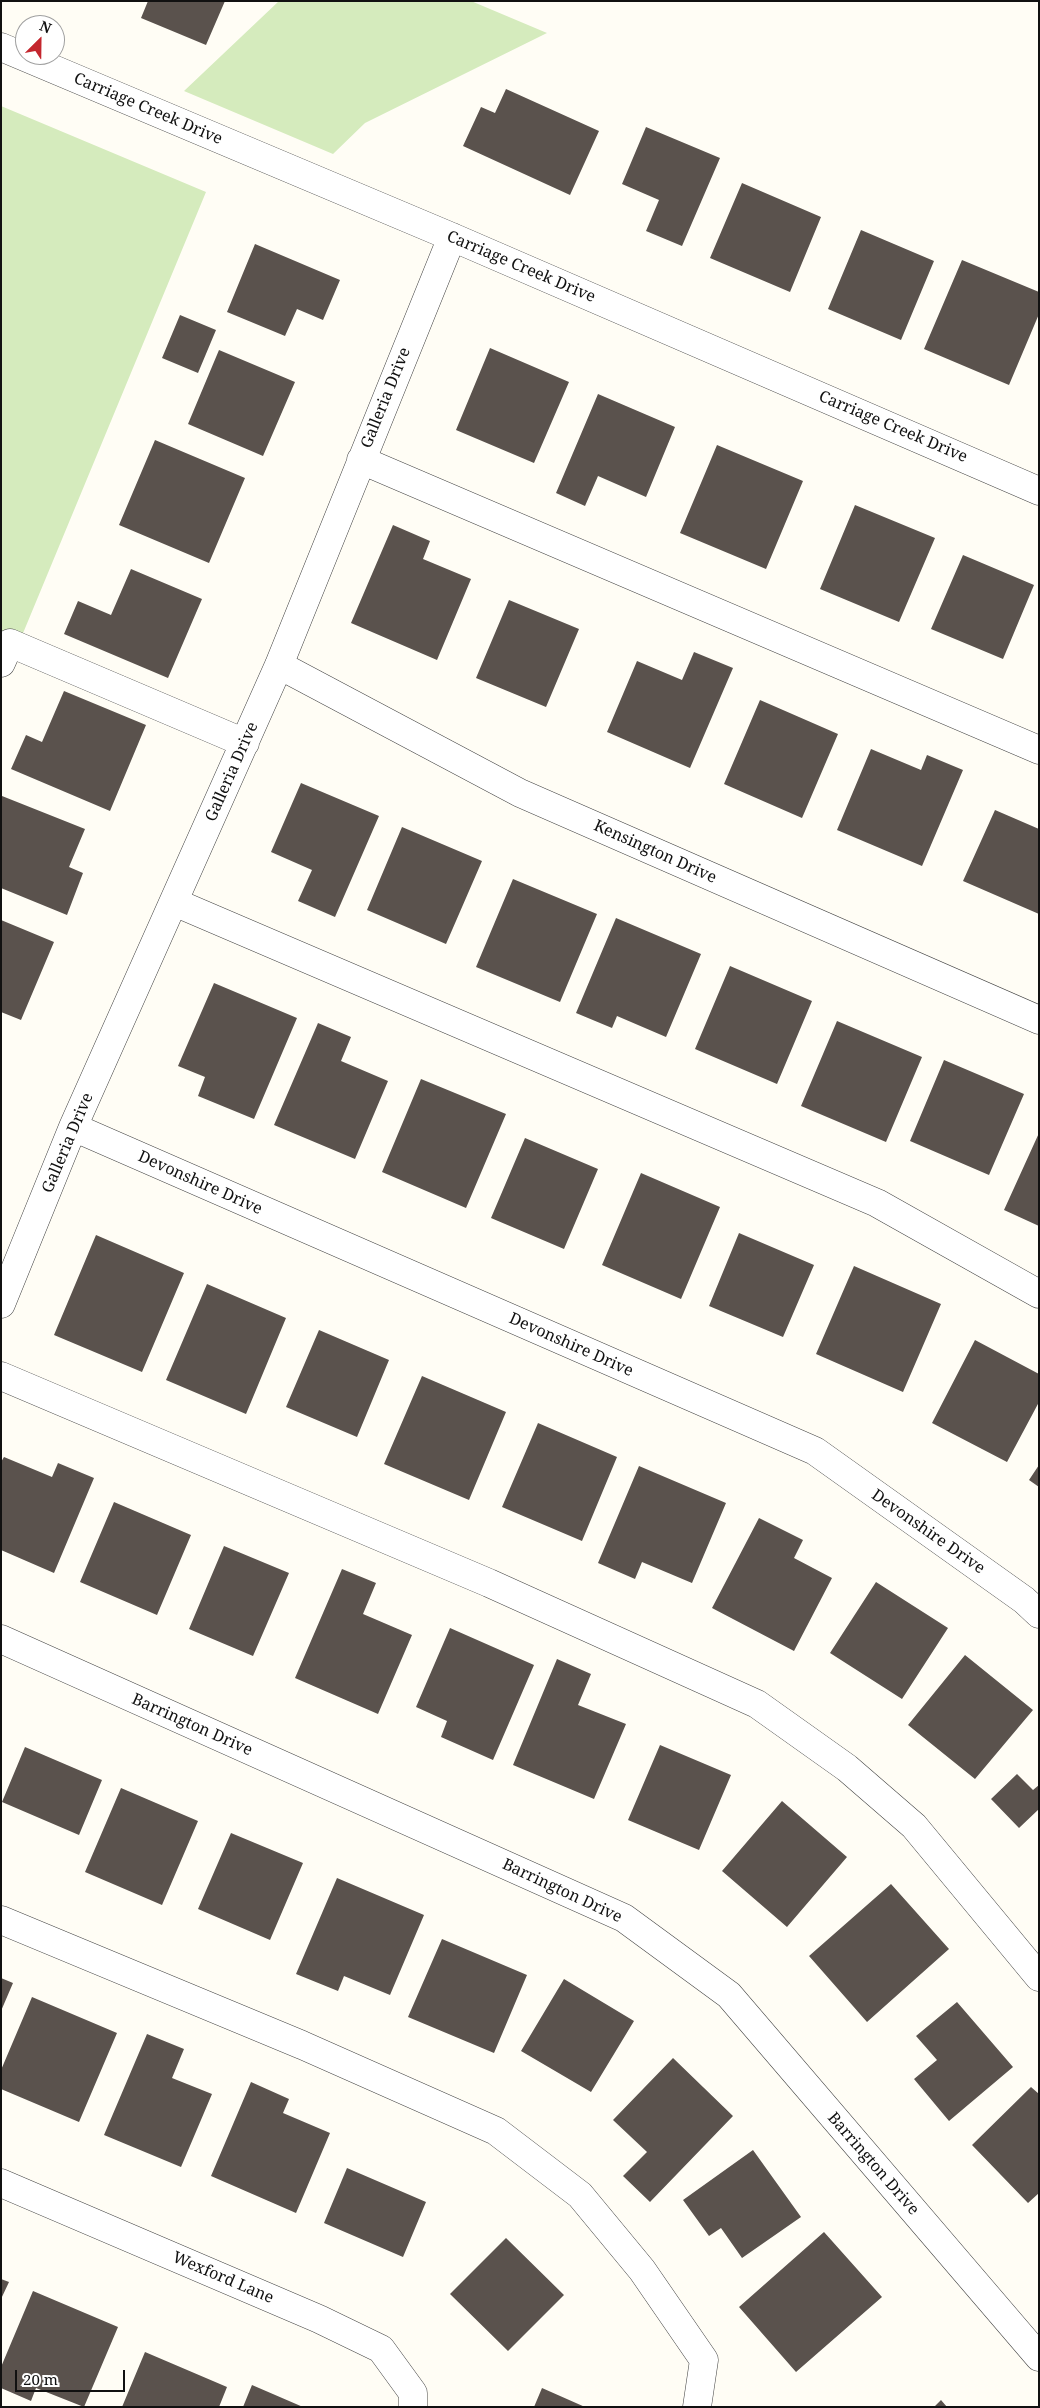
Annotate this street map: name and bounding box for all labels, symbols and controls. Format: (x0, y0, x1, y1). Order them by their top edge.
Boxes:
north arrow (15, 15, 65, 65)
text: N (37, 16, 54, 38)
street label: Carriage Creek Drive (71, 69, 225, 149)
street label: Carriage Creek Drive (444, 227, 598, 307)
street label: Galleria Drive (357, 345, 415, 451)
street label: Carriage Creek Drive (816, 387, 970, 467)
street label: Galleria Drive (202, 719, 262, 825)
street label: Kensington Drive (591, 816, 719, 888)
street label: Galleria Drive (38, 1090, 98, 1196)
street label: Devonshire Drive (135, 1147, 265, 1219)
street label: Devonshire Drive (506, 1309, 636, 1381)
street label: Devonshire Drive (868, 1486, 988, 1578)
street label: Barrington Drive (129, 1690, 255, 1760)
street label: Barrington Drive (499, 1855, 625, 1927)
street label: Barrington Drive (823, 2109, 923, 2219)
street label: Wexford Lane (169, 2248, 277, 2308)
scale bar (18, 2360, 128, 2392)
text: 20 m (23, 2369, 58, 2389)

